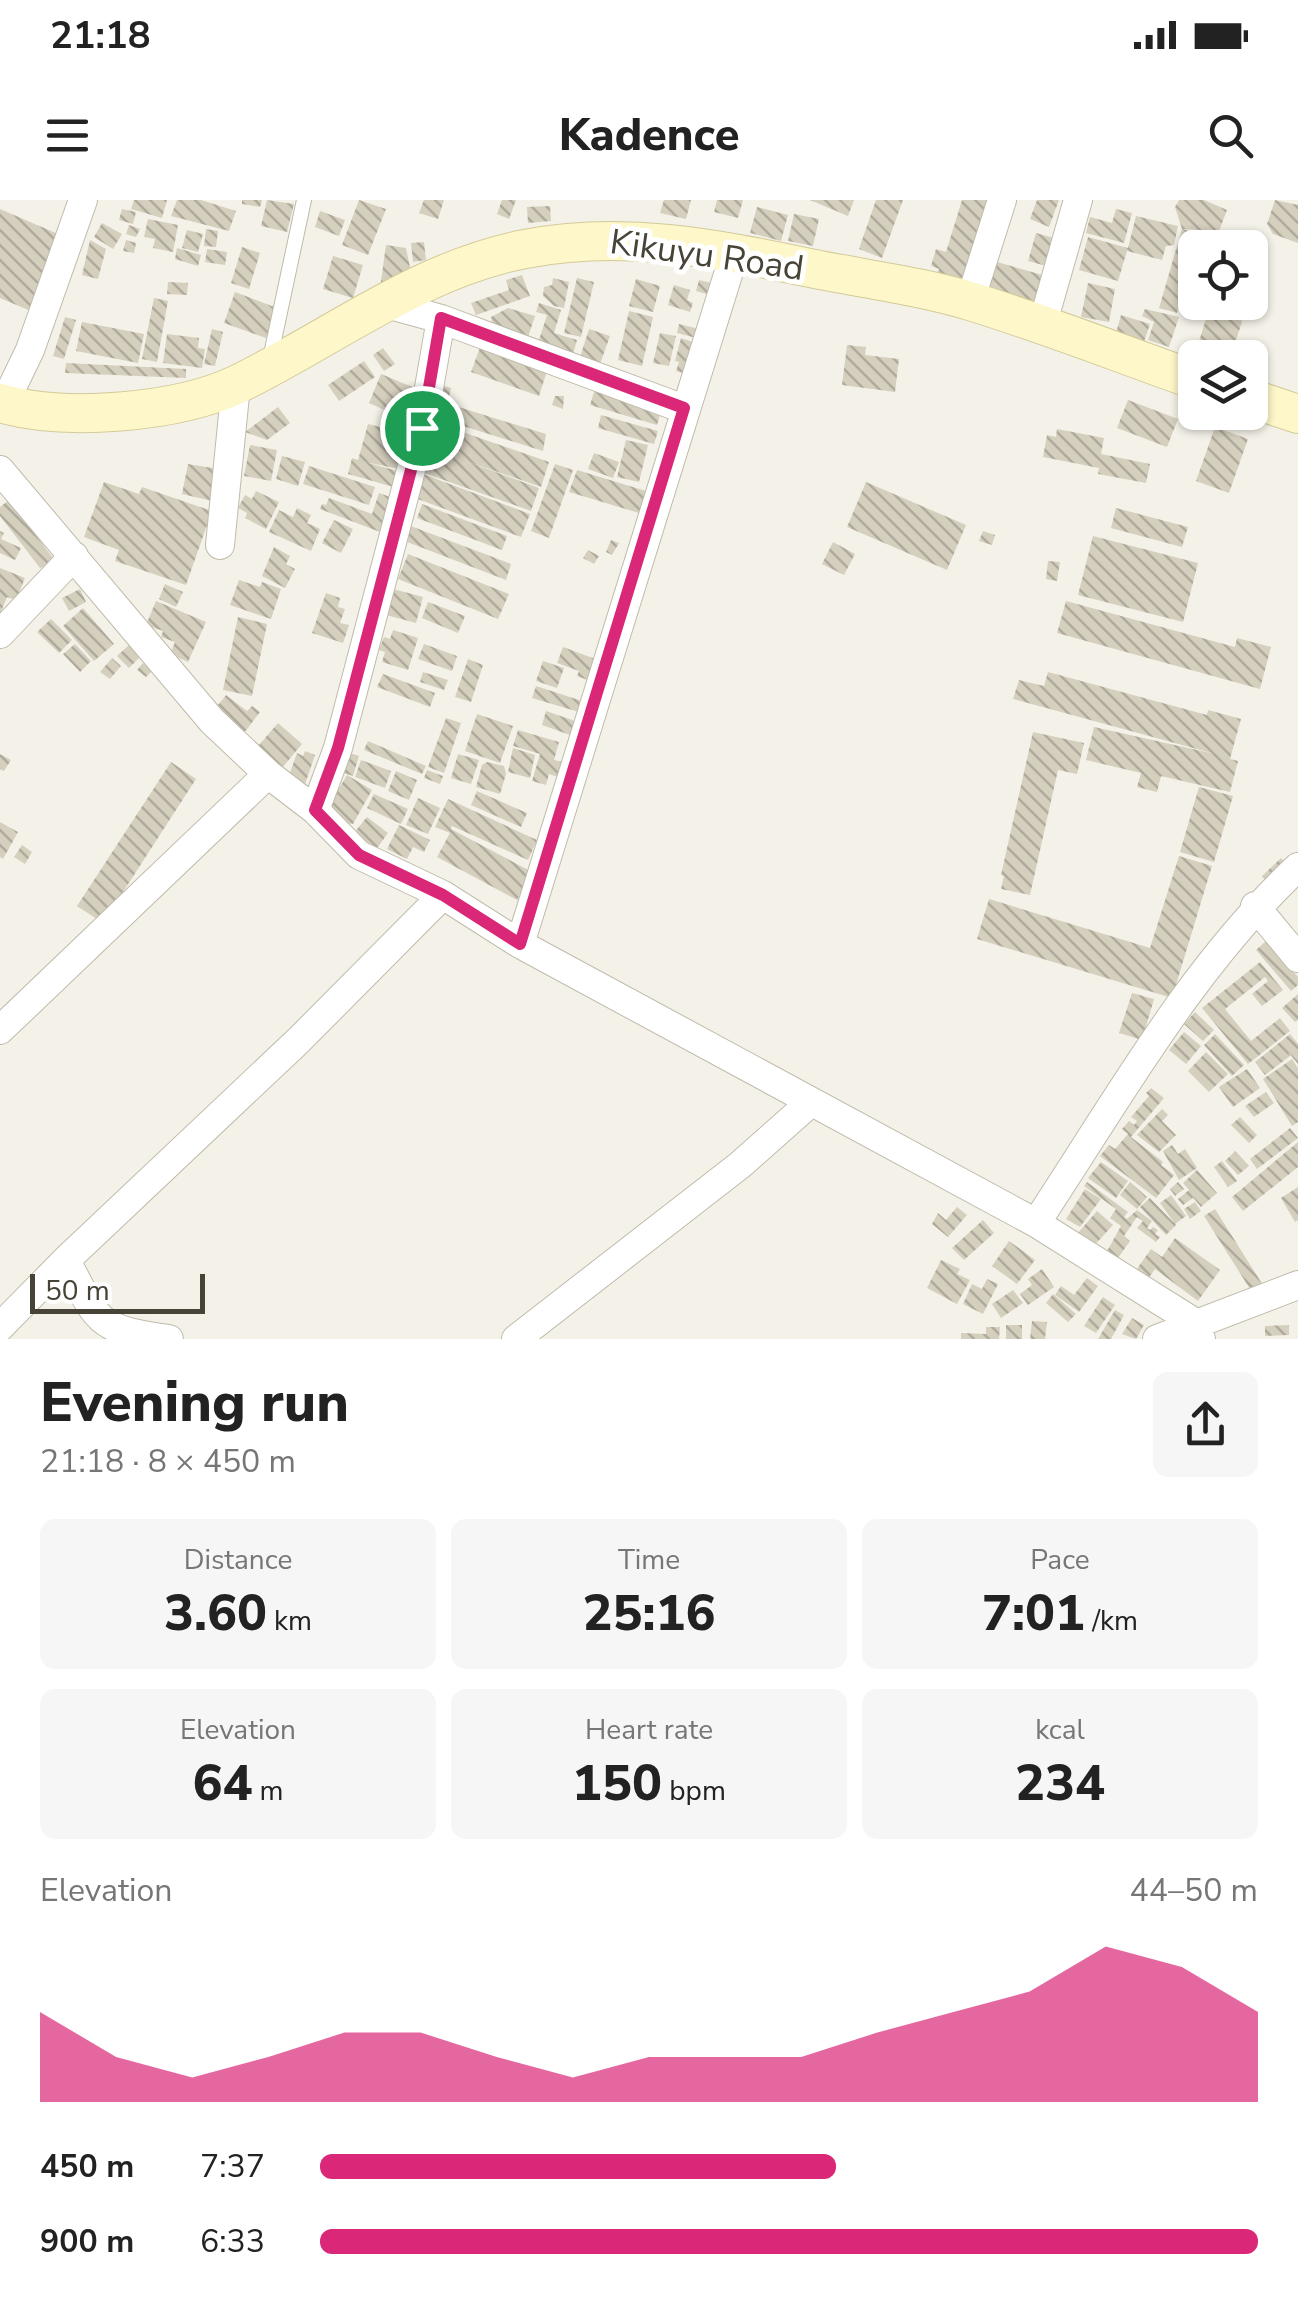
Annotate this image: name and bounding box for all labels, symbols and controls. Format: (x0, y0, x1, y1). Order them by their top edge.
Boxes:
text: 21:18 (50, 10, 151, 61)
text: Kadence (559, 105, 739, 166)
icon: menu (40, 108, 95, 163)
icon: search (1203, 108, 1258, 163)
street label: Kikuyu Road (607, 218, 807, 292)
map controls (1178, 230, 1268, 430)
button: locate (1178, 230, 1268, 320)
button: layers (1178, 340, 1268, 430)
pin (380, 386, 465, 471)
icon: arrive (395, 401, 450, 456)
scale bar (30, 1269, 205, 1314)
text: 50 m (45, 1272, 110, 1310)
text: Evening run (40, 1365, 349, 1440)
button: share (1153, 1372, 1258, 1477)
text: 21:18 · 8 × 450 m (40, 1440, 296, 1483)
text: Distance (184, 1541, 292, 1579)
text: Time (618, 1541, 680, 1579)
text: Pace (1030, 1541, 1090, 1579)
text: 3.60 (164, 1579, 267, 1648)
text: 25:16 (583, 1579, 716, 1648)
text: 7:01 (982, 1579, 1085, 1648)
text: km (267, 1602, 312, 1640)
text: /km (1085, 1602, 1138, 1640)
text: Elevation (180, 1711, 296, 1749)
text: Heart rate (585, 1711, 713, 1749)
text: kcal (1035, 1711, 1085, 1749)
text: 64 (192, 1749, 252, 1818)
text: 150 (572, 1749, 662, 1818)
text: 234 (1015, 1749, 1105, 1818)
text: m (252, 1772, 284, 1810)
text: bpm (662, 1772, 726, 1810)
text: Elevation (40, 1869, 173, 1912)
text: 44–50 m (1130, 1869, 1258, 1912)
text: 450 m (40, 2145, 134, 2188)
text: 7:37 (200, 2145, 265, 2188)
text: 900 m (40, 2220, 134, 2263)
text: 6:33 (200, 2220, 265, 2263)

